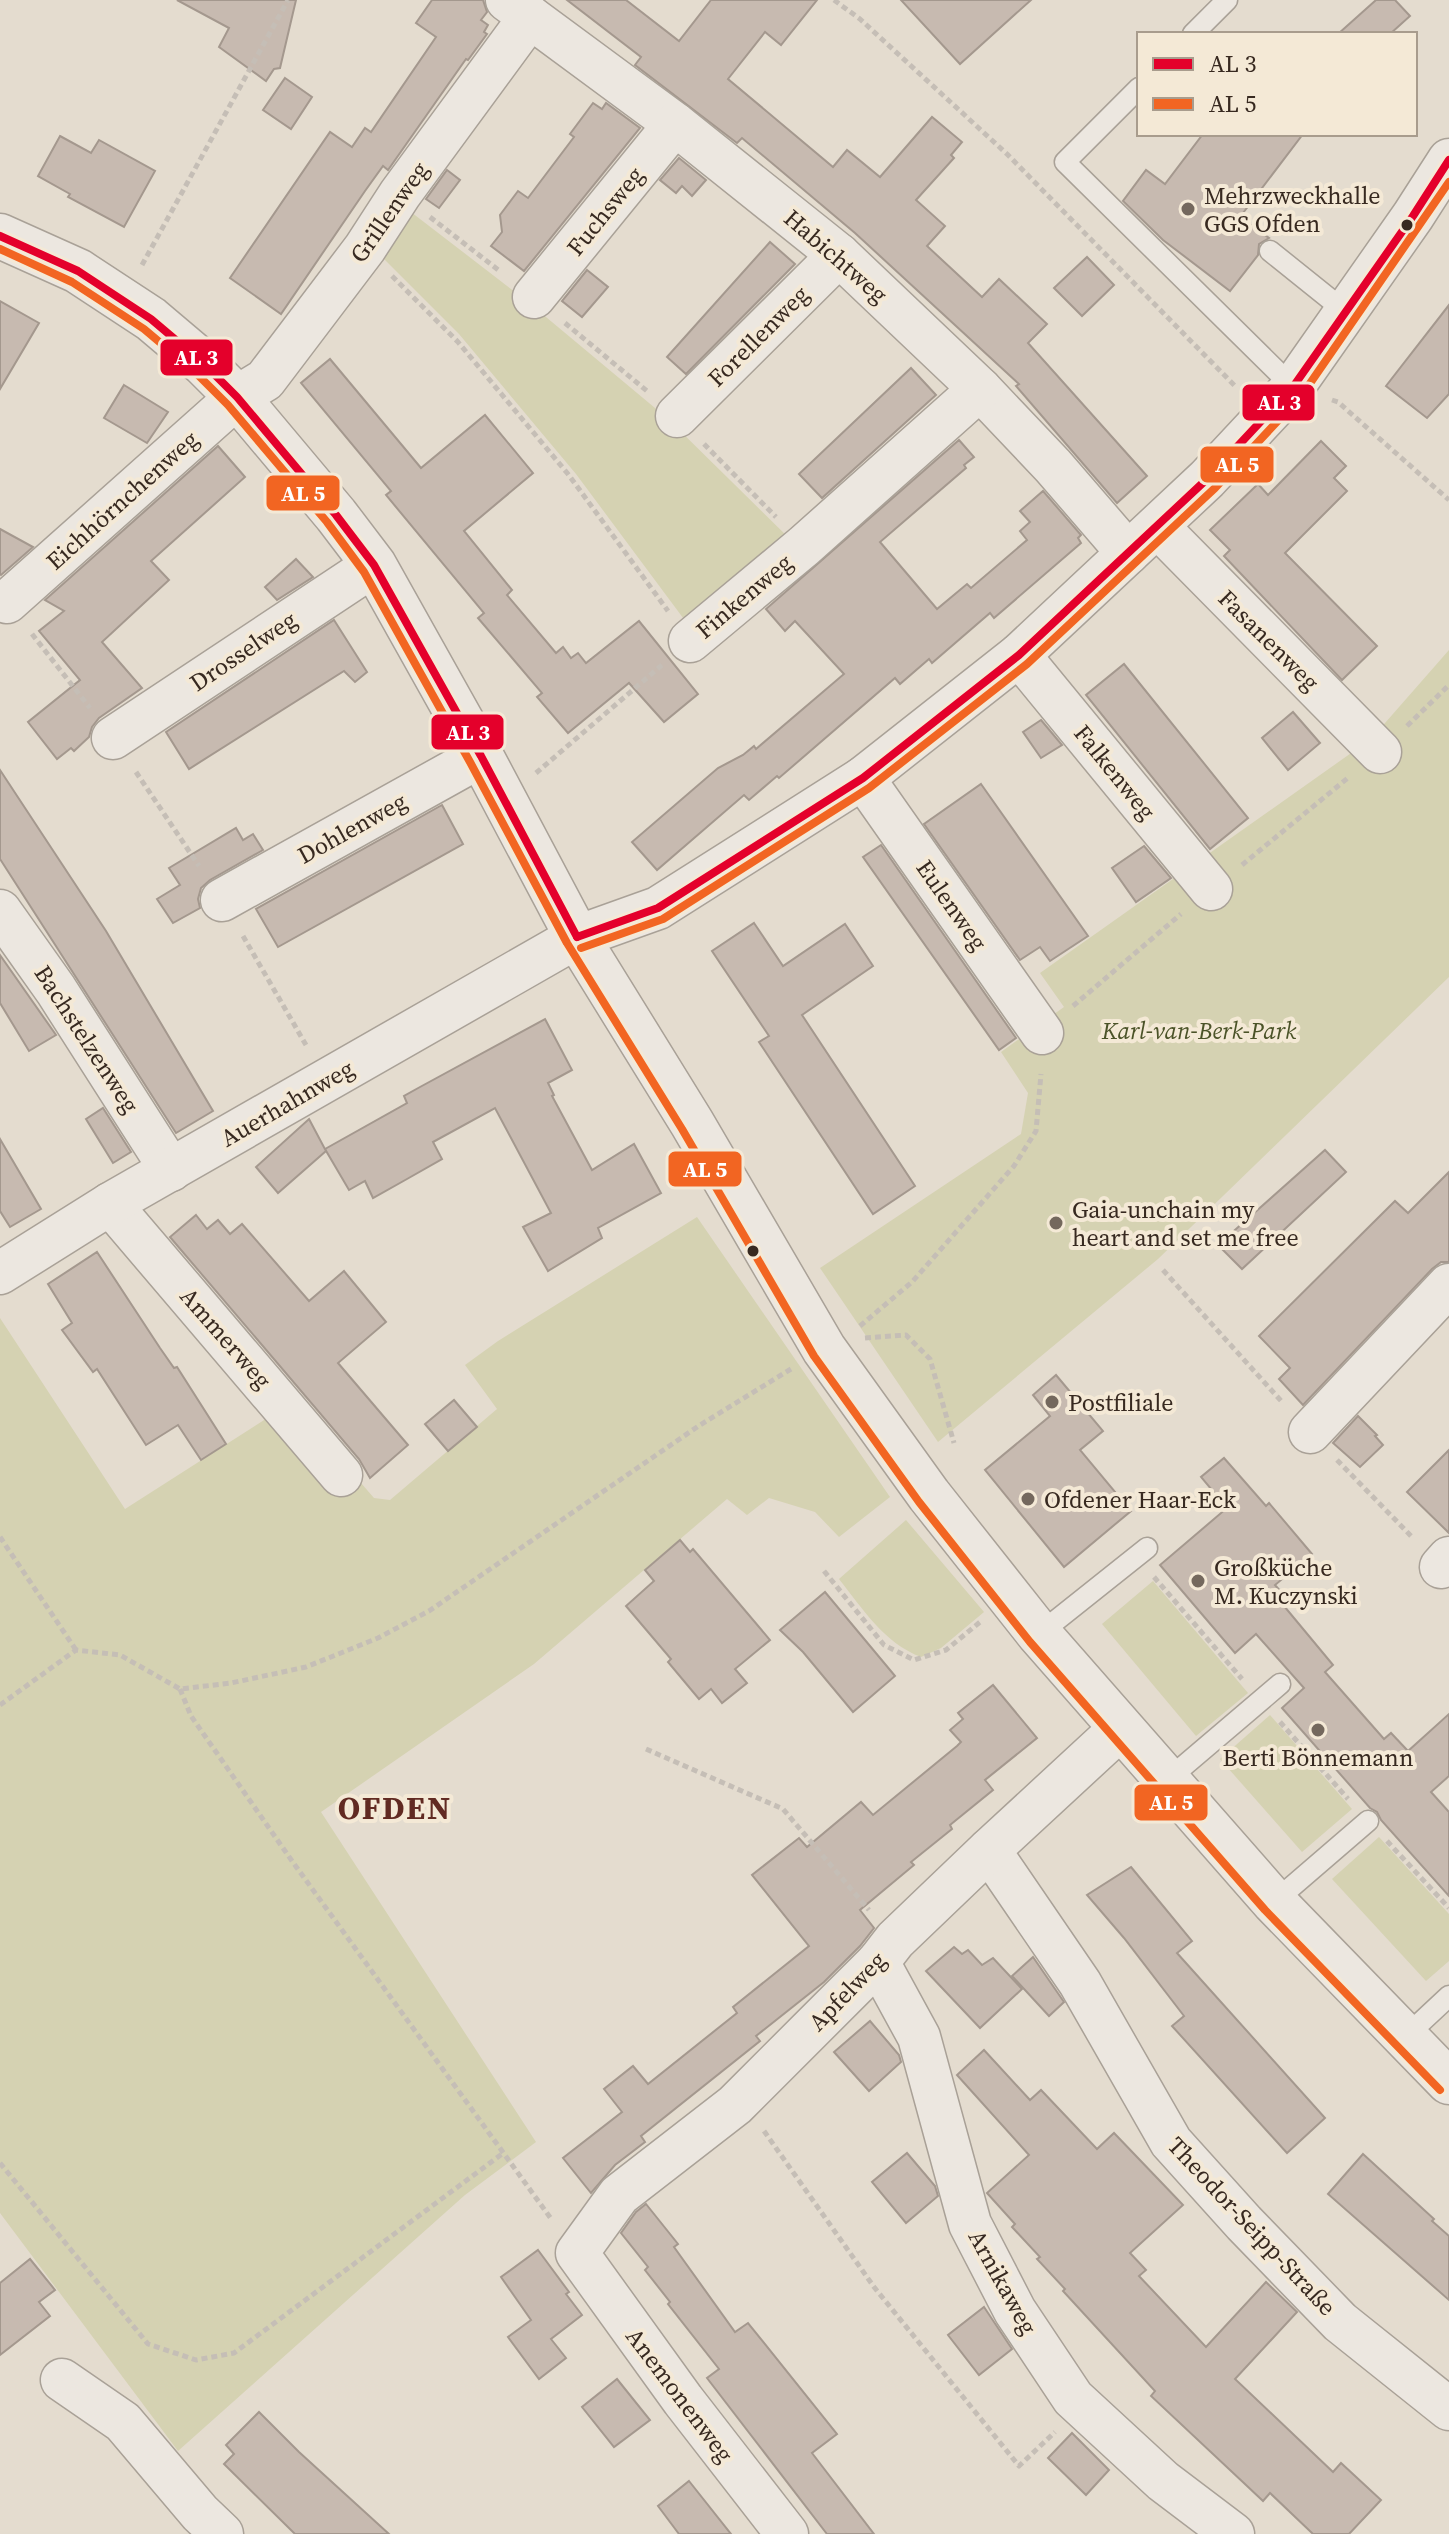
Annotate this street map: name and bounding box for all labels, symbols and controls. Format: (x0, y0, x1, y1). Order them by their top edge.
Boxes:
legend (1137, 32, 1417, 136)
text: AL 3 (1209, 47, 1257, 80)
text: AL 5 (1209, 87, 1257, 120)
street label: Grillenweg (342, 155, 436, 269)
street label: Fuchsweg (559, 159, 651, 263)
place label: Mehrzweckhalle GGS Ofden (1204, 179, 1381, 240)
marker: Mehrzweckhalle GGS Ofden (1179, 200, 1197, 218)
street label: Habichtweg (777, 202, 895, 310)
unlabelled marker (1399, 217, 1415, 233)
street label: Forellenweg (700, 278, 816, 394)
line badge: AL 3 (159, 338, 234, 377)
text: AL 3 (174, 342, 218, 372)
line badge: AL 3 (1241, 383, 1316, 422)
text: AL 3 (1257, 387, 1301, 417)
street label: Eichhörnchenweg (39, 423, 205, 577)
line badge: AL 5 (1199, 445, 1275, 484)
text: AL 5 (1215, 449, 1259, 479)
line badge: AL 5 (265, 474, 341, 512)
text: AL 5 (281, 478, 325, 508)
street label: Finkenweg (689, 546, 799, 646)
street label: Fasanenweg (1211, 582, 1327, 698)
street label: Drosselweg (183, 603, 303, 699)
line badge: AL 3 (430, 713, 505, 751)
text: AL 3 (446, 717, 490, 747)
street label: Falkenweg (1066, 718, 1164, 826)
street label: Dohlenweg (291, 784, 413, 872)
street label: Eulenweg (909, 853, 995, 957)
street label: Bachstelzenweg (27, 959, 147, 1119)
park label: Karl-van-Berk-Park (1101, 1014, 1297, 1047)
street label: Auerhahnweg (214, 1052, 360, 1154)
line badge: AL 5 (667, 1150, 743, 1188)
text: AL 5 (683, 1154, 727, 1184)
place label: Gaia-unchain my heart and set me free (1072, 1193, 1299, 1254)
marker: Gaia-unchain my heart and set me free (1047, 1214, 1065, 1232)
unlabelled marker (745, 1243, 761, 1259)
street label: Ammerweg (173, 1280, 279, 1396)
place label: Postfiliale (1068, 1386, 1174, 1419)
marker: Postfiliale (1043, 1393, 1061, 1411)
place label: Ofdener Haar-Eck (1044, 1483, 1237, 1516)
marker: Ofdener Haar-Eck (1019, 1490, 1037, 1508)
place label: Großküche M. Kuczynski (1214, 1551, 1358, 1612)
marker: Großküche M. Kuczynski (1189, 1572, 1207, 1590)
marker: Berti Bönnemann (1309, 1721, 1327, 1739)
place label: Berti Bönnemann (1223, 1741, 1413, 1774)
line badge: AL 5 (1133, 1783, 1209, 1822)
district label: OFDEN (338, 1786, 452, 1830)
text: AL 5 (1149, 1787, 1193, 1817)
street label: Apfelweg (801, 1944, 893, 2038)
street label: Theodor-Seipp-Straße (1160, 2129, 1344, 2323)
street label: Arnikaweg (961, 2224, 1045, 2340)
street label: Anemonenweg (618, 2321, 742, 2469)

